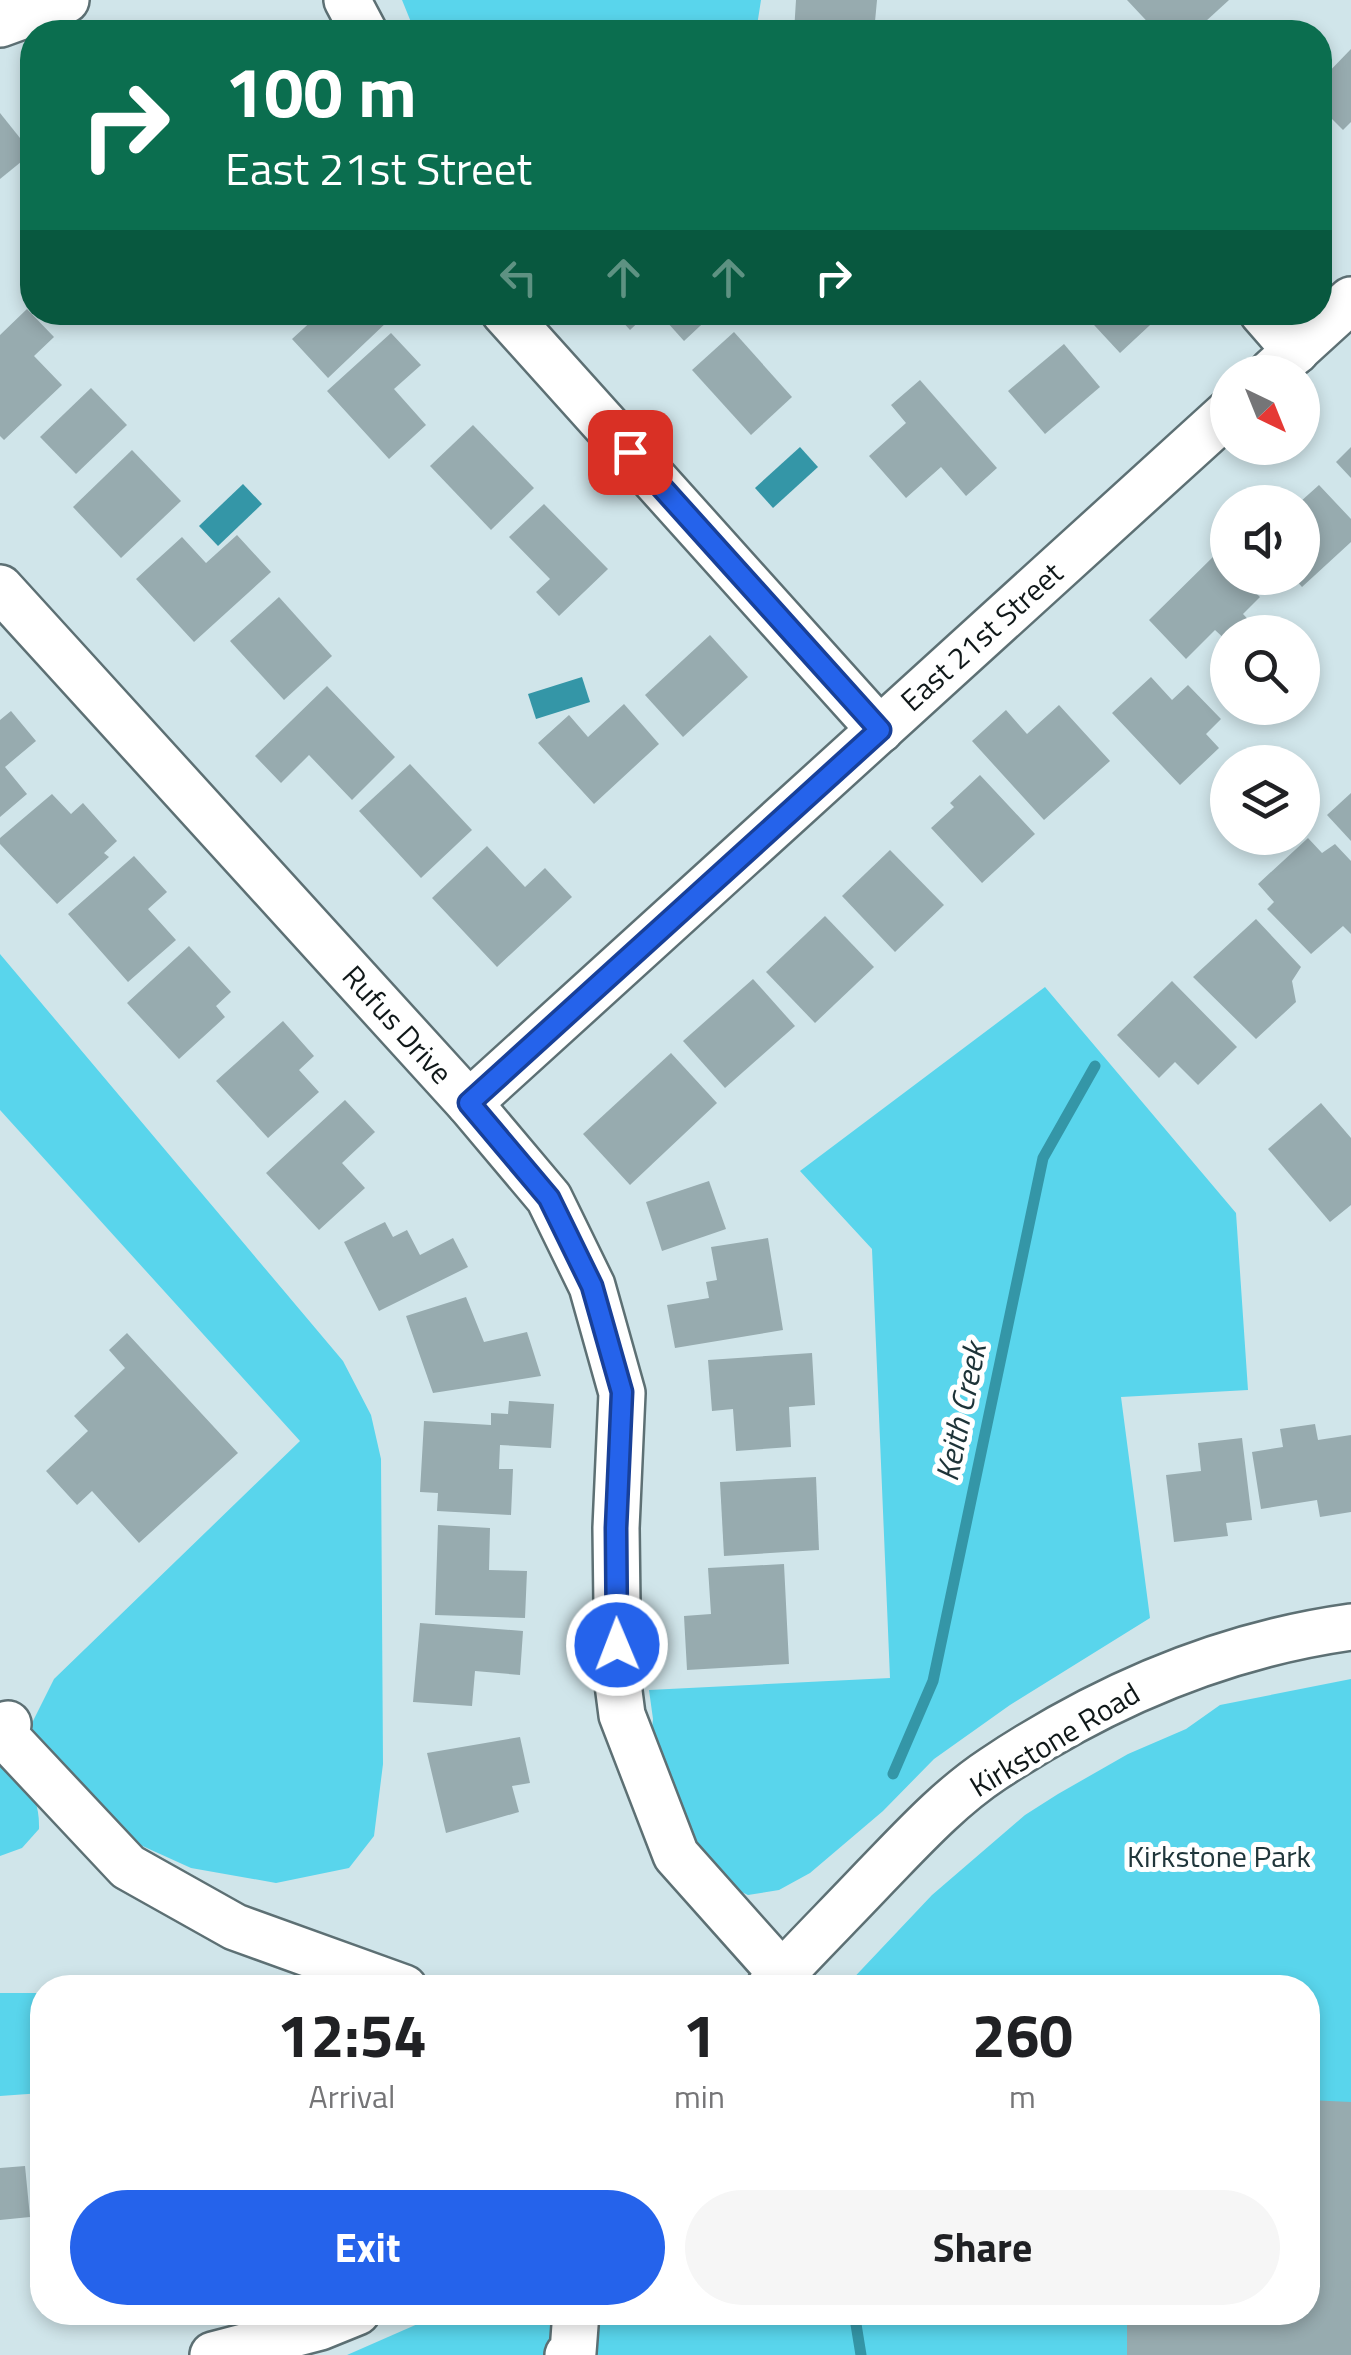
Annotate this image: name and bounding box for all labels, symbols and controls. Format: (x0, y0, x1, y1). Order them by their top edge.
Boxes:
text: 100 m (225, 38, 417, 144)
icon: right (60, 60, 190, 190)
text: East 21st Street (225, 134, 532, 202)
icon: left (491, 250, 546, 305)
icon: ahead (596, 250, 651, 305)
icon: ahead (701, 250, 756, 305)
icon: right (806, 250, 861, 305)
north arrow (1210, 355, 1320, 465)
map controls (1210, 355, 1320, 855)
pin (588, 410, 673, 495)
icon: arrive (603, 425, 658, 480)
button: sound (1210, 485, 1320, 595)
street label: East 21st Street (890, 550, 1073, 722)
button: search (1210, 615, 1320, 725)
button: layers (1210, 745, 1320, 855)
street label: Rufus Drive (332, 955, 464, 1094)
water label: Keith Creek (922, 1335, 999, 1485)
position arrow (565, 1593, 669, 1697)
street label: Kirkstone Road (961, 1670, 1148, 1808)
park label: Kirkstone Park (1127, 1833, 1311, 1879)
text: 12:54 (277, 1989, 427, 2080)
text: 1 (683, 1989, 716, 2080)
text: 260 (972, 1989, 1073, 2080)
text: Arrival (309, 2072, 395, 2120)
text: min (674, 2072, 725, 2120)
text: m (1009, 2072, 1036, 2120)
button: Exit (70, 2190, 665, 2305)
button: Share (685, 2190, 1280, 2305)

